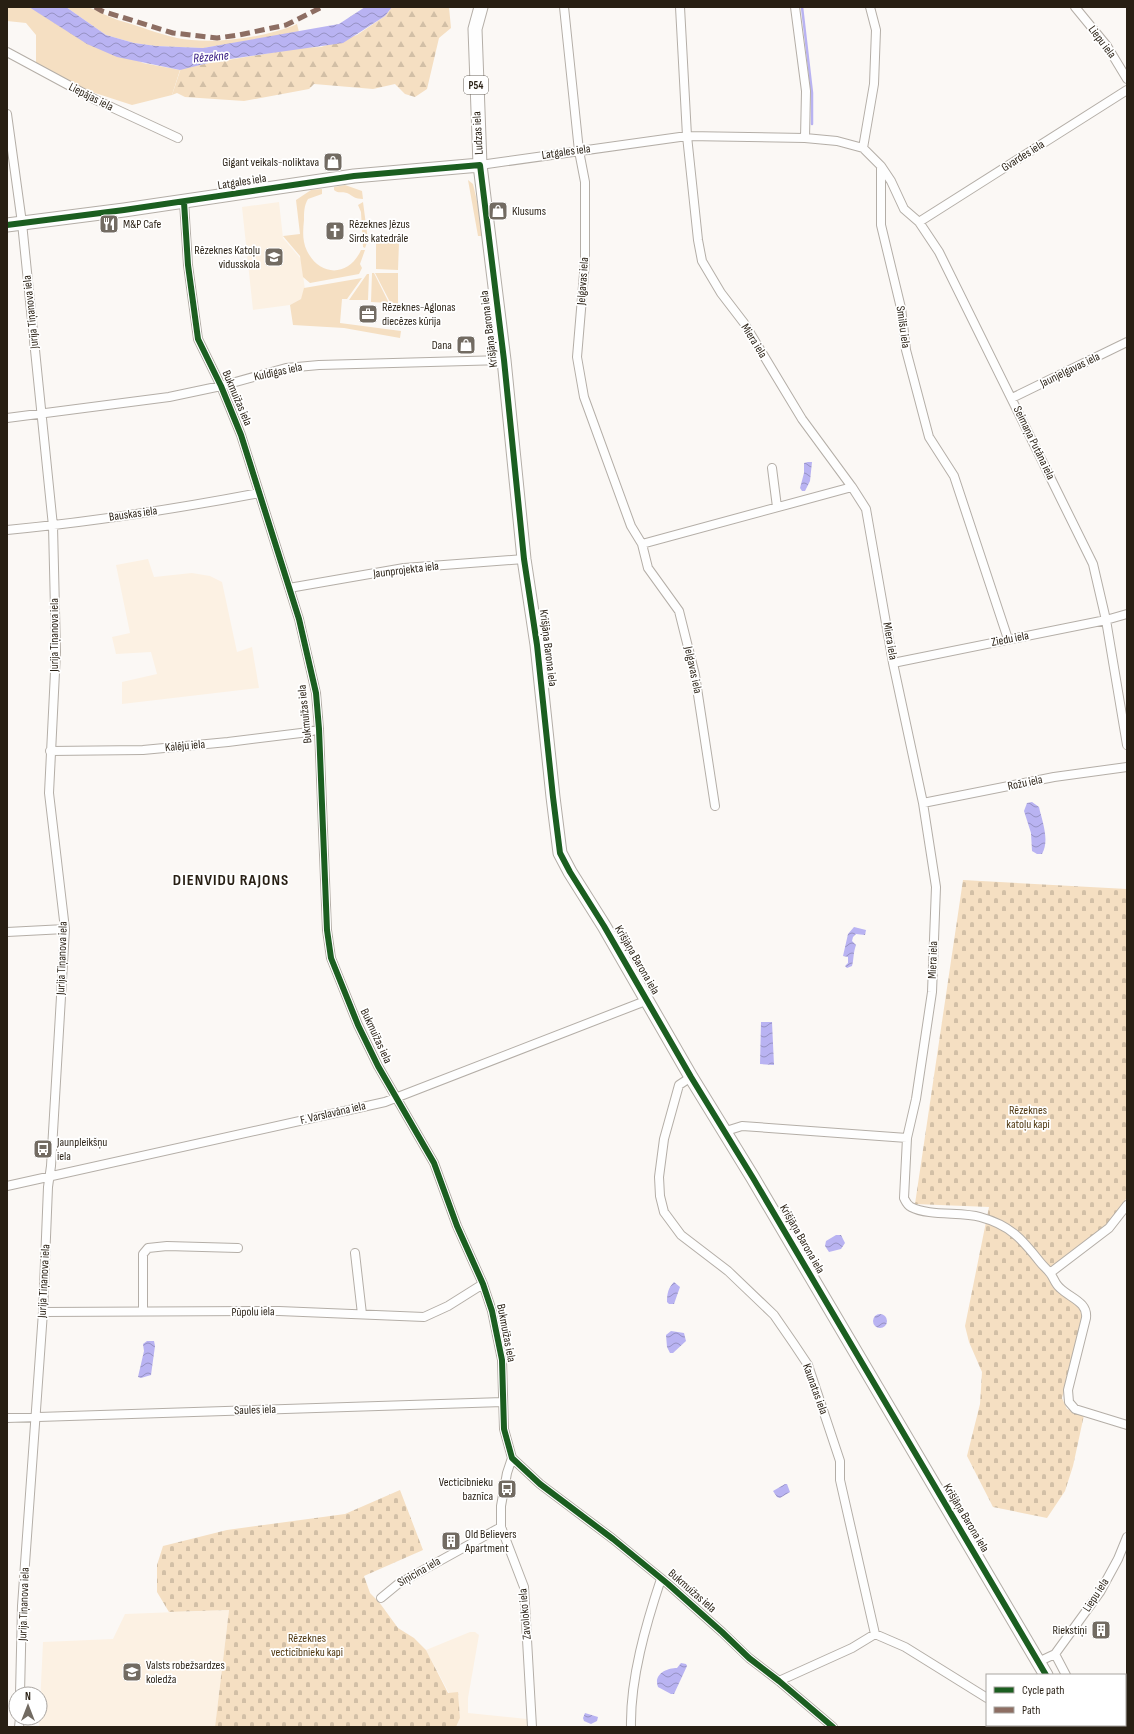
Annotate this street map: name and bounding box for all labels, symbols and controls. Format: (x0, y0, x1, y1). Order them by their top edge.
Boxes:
street label: Liepu iela (1085, 23, 1119, 62)
water label: Rēzekne (193, 47, 229, 67)
road number: P54 (464, 76, 488, 94)
street label: Liepājas iela (66, 79, 116, 115)
street label: Ludzas iela (469, 111, 487, 155)
street label: Gvardes iela (999, 137, 1048, 175)
street label: Latgales iela (541, 141, 592, 163)
shop icon: Gigant veikals-noliktava (322, 151, 344, 173)
place label: Gigant veikals-noliktava (222, 155, 319, 170)
street label: Latgales iela (217, 171, 268, 193)
shop icon: Klusums (487, 200, 509, 222)
place label: Klusums (512, 204, 546, 219)
restaurant icon: M&P Cafe (98, 213, 120, 235)
place label: M&P Cafe (123, 217, 162, 232)
place label: Rēzeknes Jēzus Sirds katedrāle (349, 217, 410, 246)
church icon: Rēzeknes Jēzus Sirds katedrāle (324, 220, 346, 242)
place label: Rēzeknes Katoļu vidusskola (194, 243, 260, 272)
school or university icon: Rēzeknes Katoļu vidusskola (263, 246, 285, 268)
street label: Jelgavas iela (574, 256, 592, 306)
street label: Jurija Tiņanova iela (20, 274, 42, 350)
street label: Krišjāņa Barona iela (477, 289, 501, 368)
place label: Rēzeknes-Aglonas diecēzes kūrija (382, 300, 456, 329)
office icon: Rēzeknes-Aglonas diecēzes kūrija (357, 303, 379, 325)
street label: Smilšu iela (893, 305, 913, 349)
street label: Miera iela (738, 321, 771, 361)
shop icon: Dana (455, 334, 477, 356)
place label: Dana (432, 338, 452, 353)
street label: Jaunjelgavas iela (1037, 349, 1103, 391)
street label: Kuldīgas iela (252, 359, 304, 384)
street label: Bukmuižas iela (219, 368, 256, 428)
street label: Seimaņa Putāna iela (1010, 404, 1058, 483)
street label: Bauskas iela (108, 503, 159, 525)
street label: Jaunprojekta iela (371, 558, 440, 582)
street label: Jurija Tiņanova iela (47, 598, 62, 673)
street label: Krišjāņa Barona iela (536, 609, 560, 688)
street label: Miera iela (879, 621, 901, 661)
street label: Ziedu iela (990, 628, 1030, 650)
street label: Jelgavas iela (680, 644, 705, 695)
street label: Bukmuižas iela (294, 684, 316, 744)
street label: Kalēju iela (164, 737, 206, 755)
street label: Rožu iela (1006, 772, 1044, 794)
district label: DIENVIDU RAJONS (173, 871, 289, 890)
street label: Jurija Tiņanova iela (53, 921, 71, 996)
street label: Krišjāņa Barona iela (611, 923, 663, 998)
street label: Miera iela (925, 940, 941, 979)
street label: Bukmuižas iela (357, 1006, 395, 1066)
street label: F. Varslavāna iela (299, 1098, 367, 1128)
park label: Rēzeknes katoļu kapi (1006, 1103, 1050, 1132)
place label: Jaunpleikšņu iela (56, 1135, 107, 1164)
bus stop icon: Jaunpleikšņu iela (32, 1138, 54, 1160)
street label: Krišjāņa Barona iela (776, 1202, 828, 1277)
street label: Jurija Tiņanova iela (35, 1243, 53, 1319)
street label: Bukmuižas iela (493, 1303, 519, 1364)
street label: Pūpolu iela (231, 1304, 275, 1320)
street label: Kaunatas iela (799, 1361, 831, 1417)
street label: Saules iela (234, 1402, 277, 1418)
place label: Vecticībnieku baznīca (439, 1475, 493, 1504)
bus stop icon: Vecticībnieku baznīca (496, 1478, 518, 1500)
street label: Krišjāņa Barona iela (940, 1481, 993, 1555)
place label: Old Believers Apartment (464, 1527, 517, 1556)
building icon: Old Believers Apartment (440, 1530, 462, 1552)
street label: Siņicina iela (395, 1553, 444, 1590)
street label: Bukmuižas iela (665, 1566, 719, 1616)
street label: Jurija Tiņanova iela (15, 1567, 33, 1642)
street label: Liepu iela (1080, 1575, 1113, 1615)
street label: Zavoloko iela (515, 1587, 535, 1640)
building icon: Riekstiņi (1090, 1619, 1112, 1641)
place label: Riekstiņi (1052, 1623, 1087, 1638)
park label: Rēzeknes vecticībnieku kapi (271, 1631, 343, 1660)
place label: Valsts robežsardzes koledža (146, 1658, 225, 1687)
school or university icon: Valsts robežsardzes koledža (121, 1661, 143, 1683)
legend (986, 1674, 1126, 1726)
text: Cycle path (1022, 1683, 1064, 1698)
north arrow (8, 1686, 48, 1726)
text: N (25, 1690, 31, 1703)
text: Path (1022, 1703, 1040, 1718)

